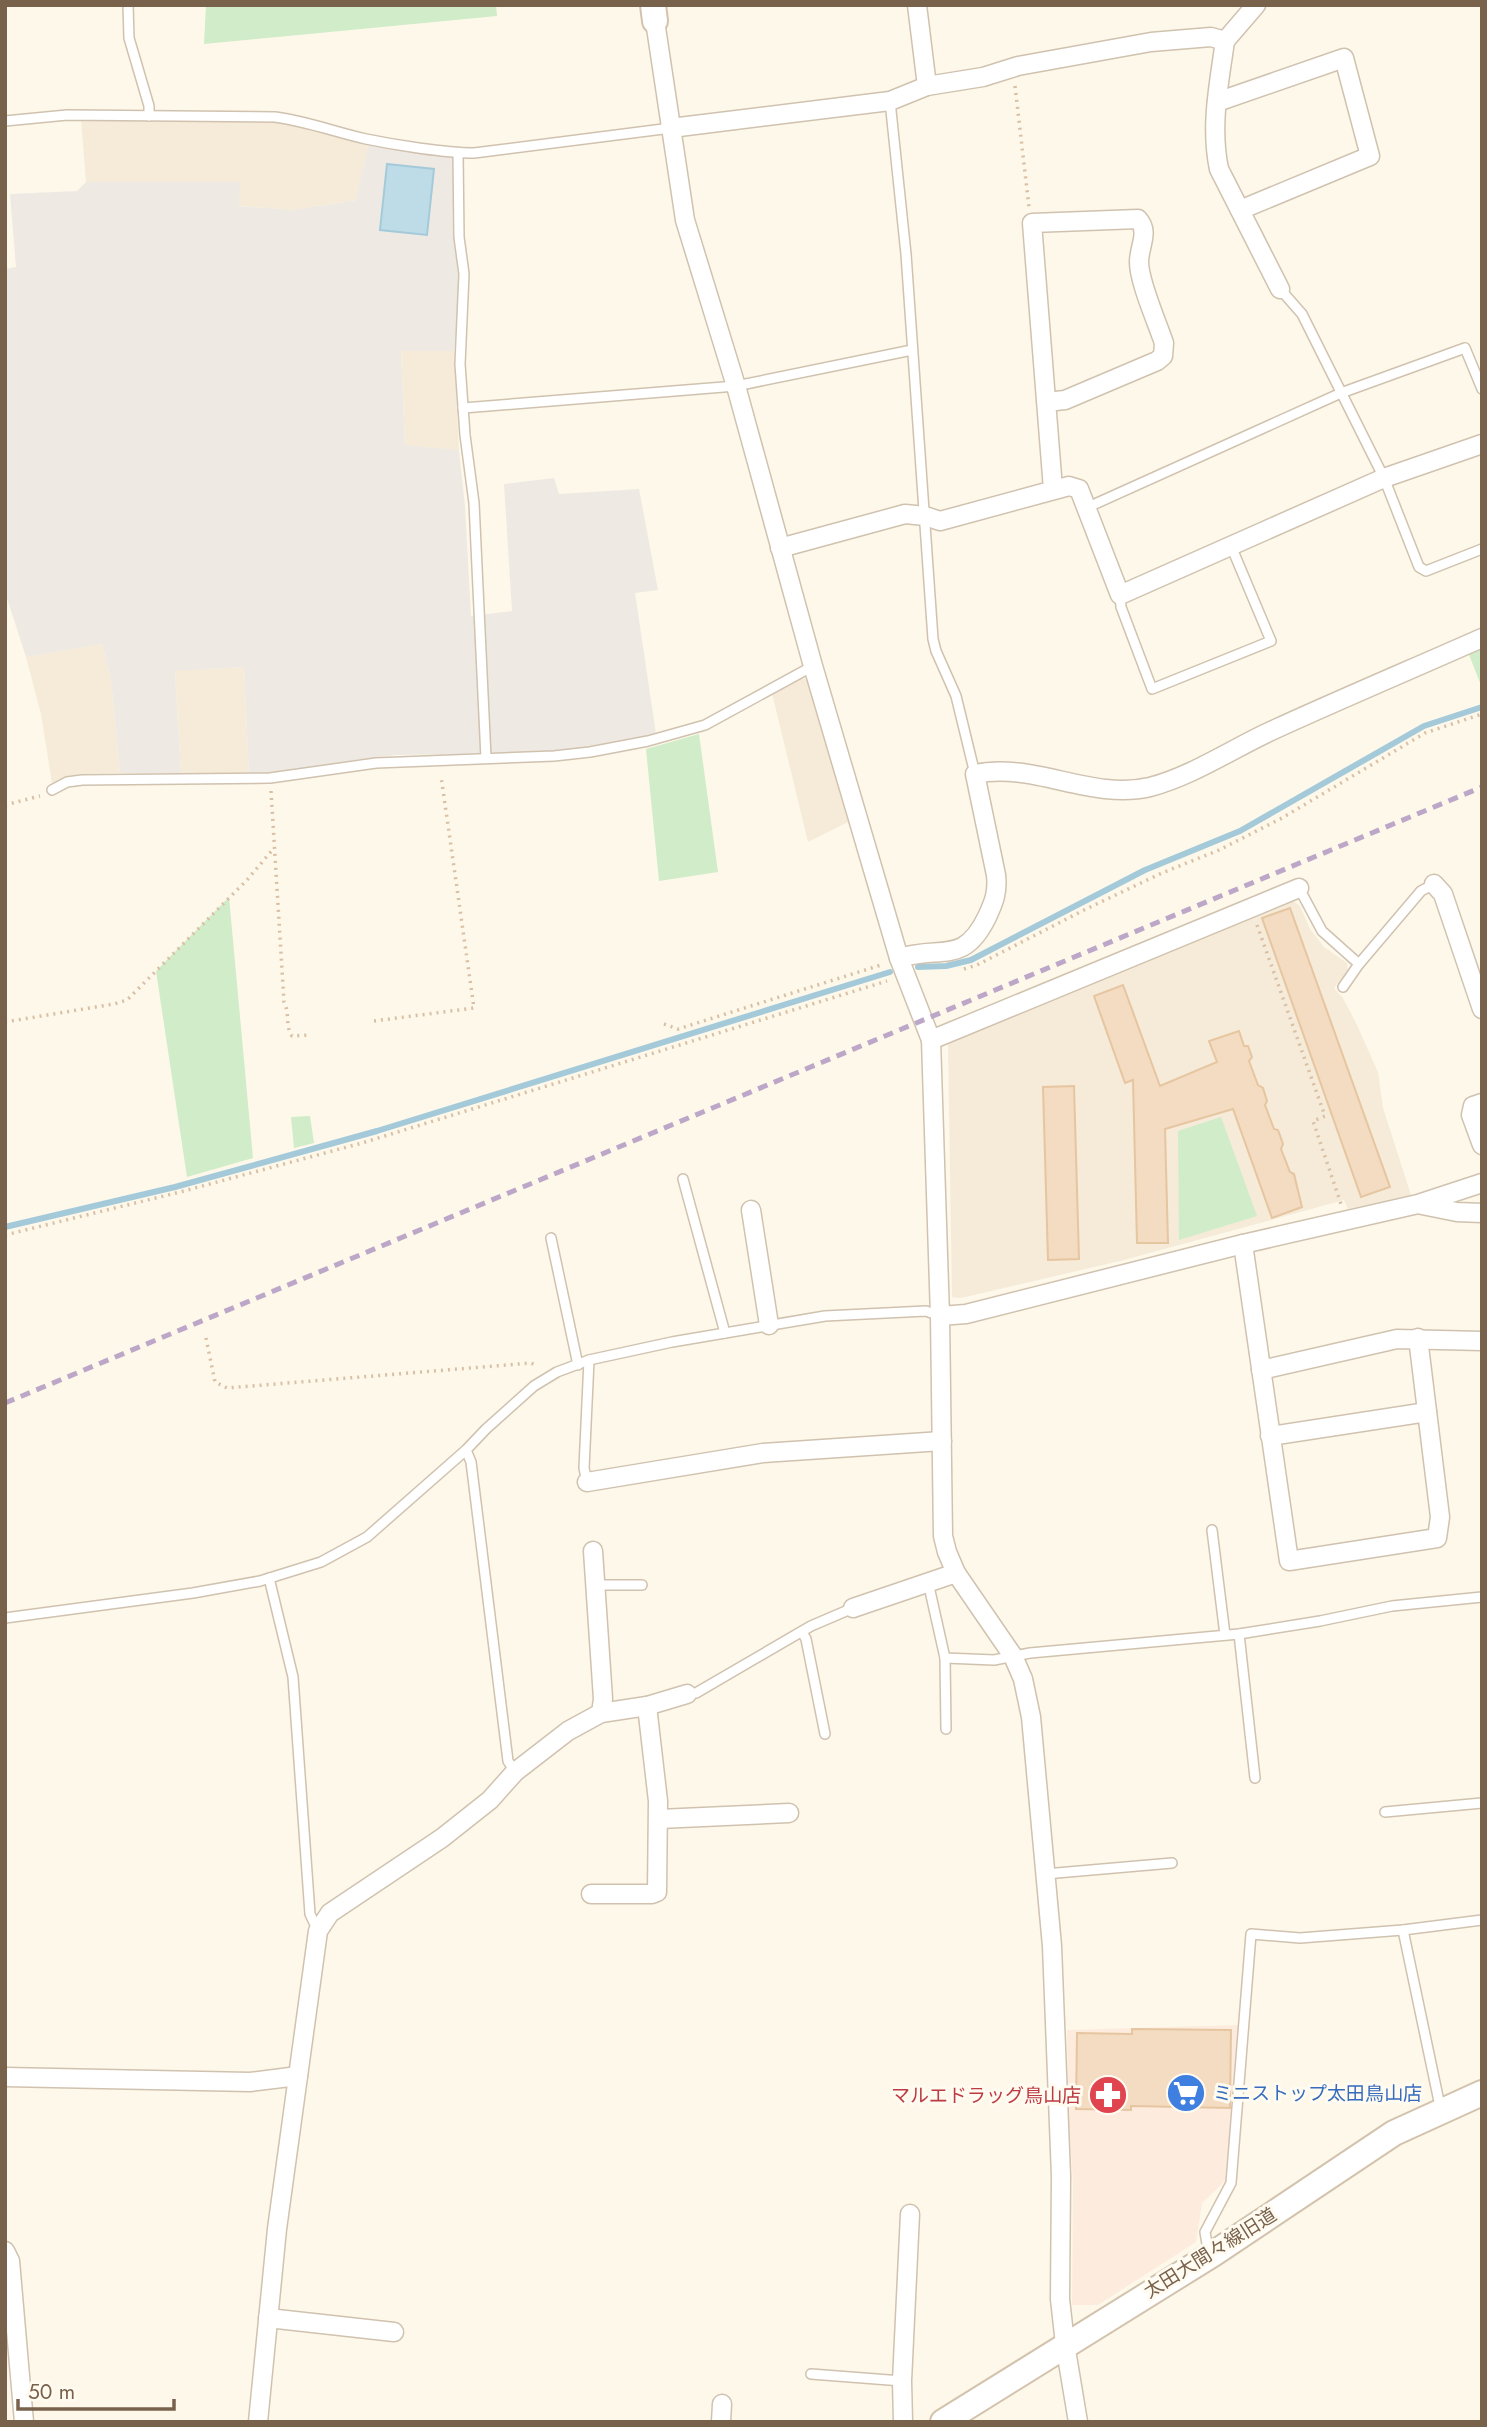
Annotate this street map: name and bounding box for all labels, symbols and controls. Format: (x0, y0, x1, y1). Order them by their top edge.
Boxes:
supermarket icon: ミニストップ太田鳥山店 (1165, 2072, 1207, 2114)
pharmacy icon: マルエドラッグ鳥山店 (1087, 2074, 1129, 2116)
place label: ミニストップ太田鳥山店 (1213, 2080, 1422, 2107)
place label: マルエドラッグ鳥山店 (891, 2082, 1081, 2109)
street label: 太田大間々線旧道 (1138, 2201, 1282, 2305)
scale bar (18, 2368, 173, 2412)
text: 50 m (28, 2377, 75, 2407)

